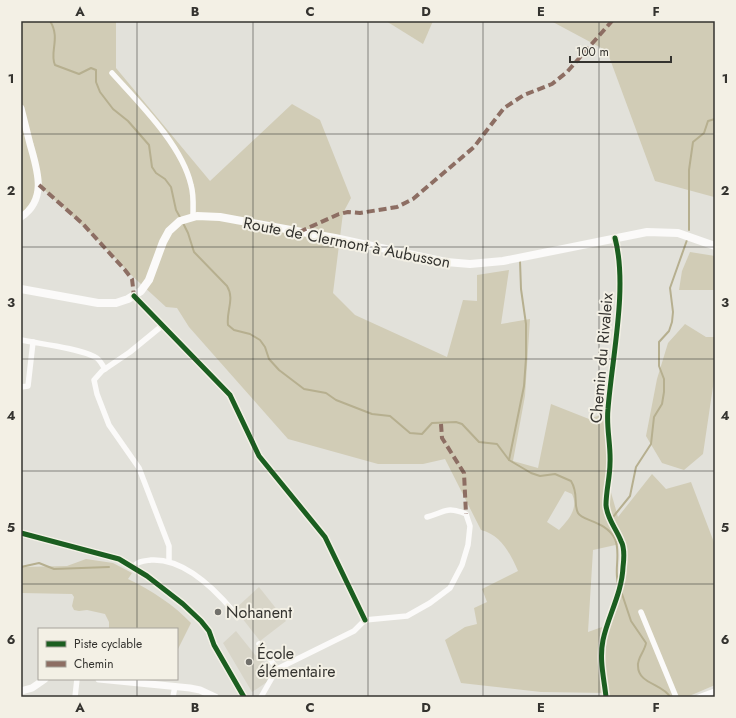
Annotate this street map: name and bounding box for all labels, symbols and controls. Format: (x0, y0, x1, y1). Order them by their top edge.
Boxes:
text: A (74, 2, 85, 21)
text: B (191, 2, 200, 21)
text: C (305, 2, 315, 21)
text: D (421, 2, 431, 21)
text: E (537, 2, 545, 21)
text: F (652, 2, 660, 21)
scale bar (570, 38, 671, 64)
text: 100 m (576, 43, 609, 61)
text: 1 (8, 69, 14, 88)
text: 1 (722, 69, 728, 88)
text: 2 (7, 181, 15, 200)
text: 2 (721, 181, 729, 200)
street label: Route de Clermont à Aubusson (241, 211, 452, 274)
street label: Chemin du Rivaleix (584, 292, 619, 424)
text: 3 (7, 293, 15, 312)
text: 3 (721, 293, 729, 312)
text: 4 (6, 406, 16, 425)
text: 4 (720, 406, 730, 425)
text: 5 (7, 518, 15, 537)
text: 5 (721, 518, 729, 537)
place label: Nohanent (226, 601, 292, 624)
marker: Nohanent (213, 607, 223, 617)
legend (38, 628, 178, 680)
text: 6 (7, 630, 16, 649)
text: 6 (721, 630, 730, 649)
text: Piste cyclable (74, 635, 142, 653)
place label: École élémentaire (257, 642, 335, 683)
text: Chemin (74, 655, 113, 673)
marker: École élémentaire (244, 657, 254, 667)
text: A (74, 698, 85, 717)
text: B (191, 698, 200, 717)
text: C (305, 698, 315, 717)
text: D (421, 698, 431, 717)
text: E (537, 698, 545, 717)
text: F (652, 698, 660, 717)

